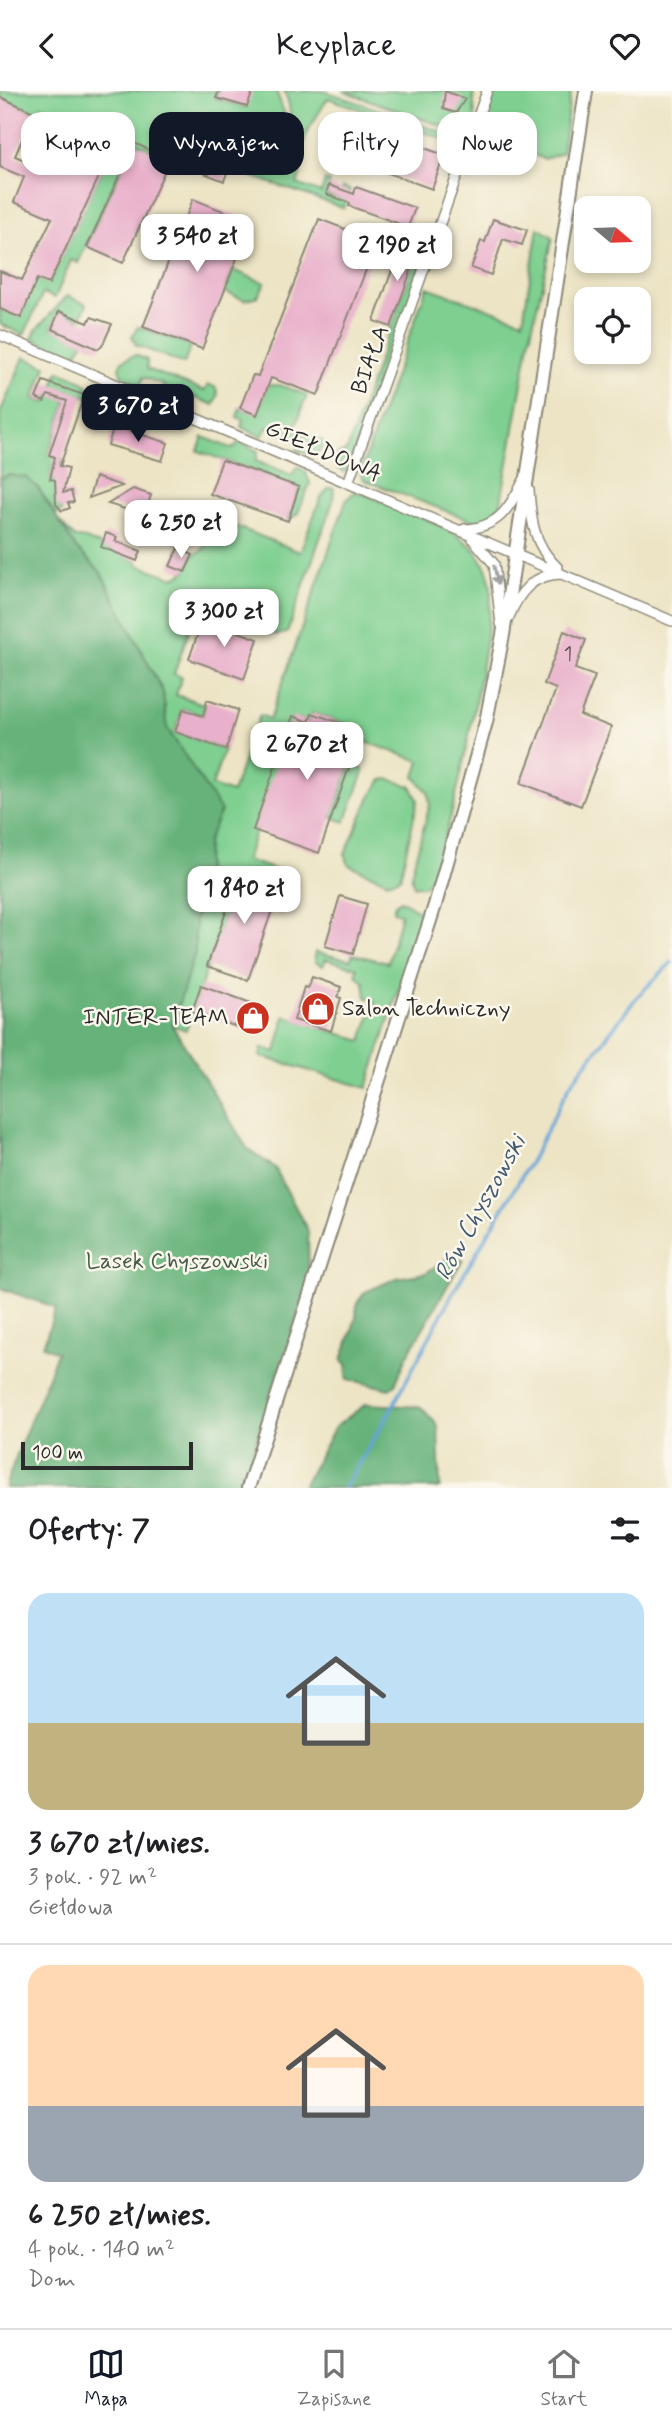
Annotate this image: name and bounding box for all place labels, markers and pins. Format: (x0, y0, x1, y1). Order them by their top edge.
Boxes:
pin: 3 540 zł (125, 215, 269, 274)
pin: 2 190 zł (325, 223, 469, 283)
pin: 3 670 zł (66, 385, 210, 444)
pin: 6 250 zł (109, 501, 253, 560)
pin: 3 300 zł (152, 589, 296, 649)
pin: 2 670 zł (235, 723, 379, 782)
pin: 1 840 zł (172, 867, 316, 926)
shop icon: Salon Techniczny (299, 990, 337, 1028)
place label: Salon Techniczny (342, 994, 511, 1024)
shop icon: INTER-TEAM (234, 999, 272, 1037)
place label: INTER-TEAM (83, 1003, 229, 1033)

